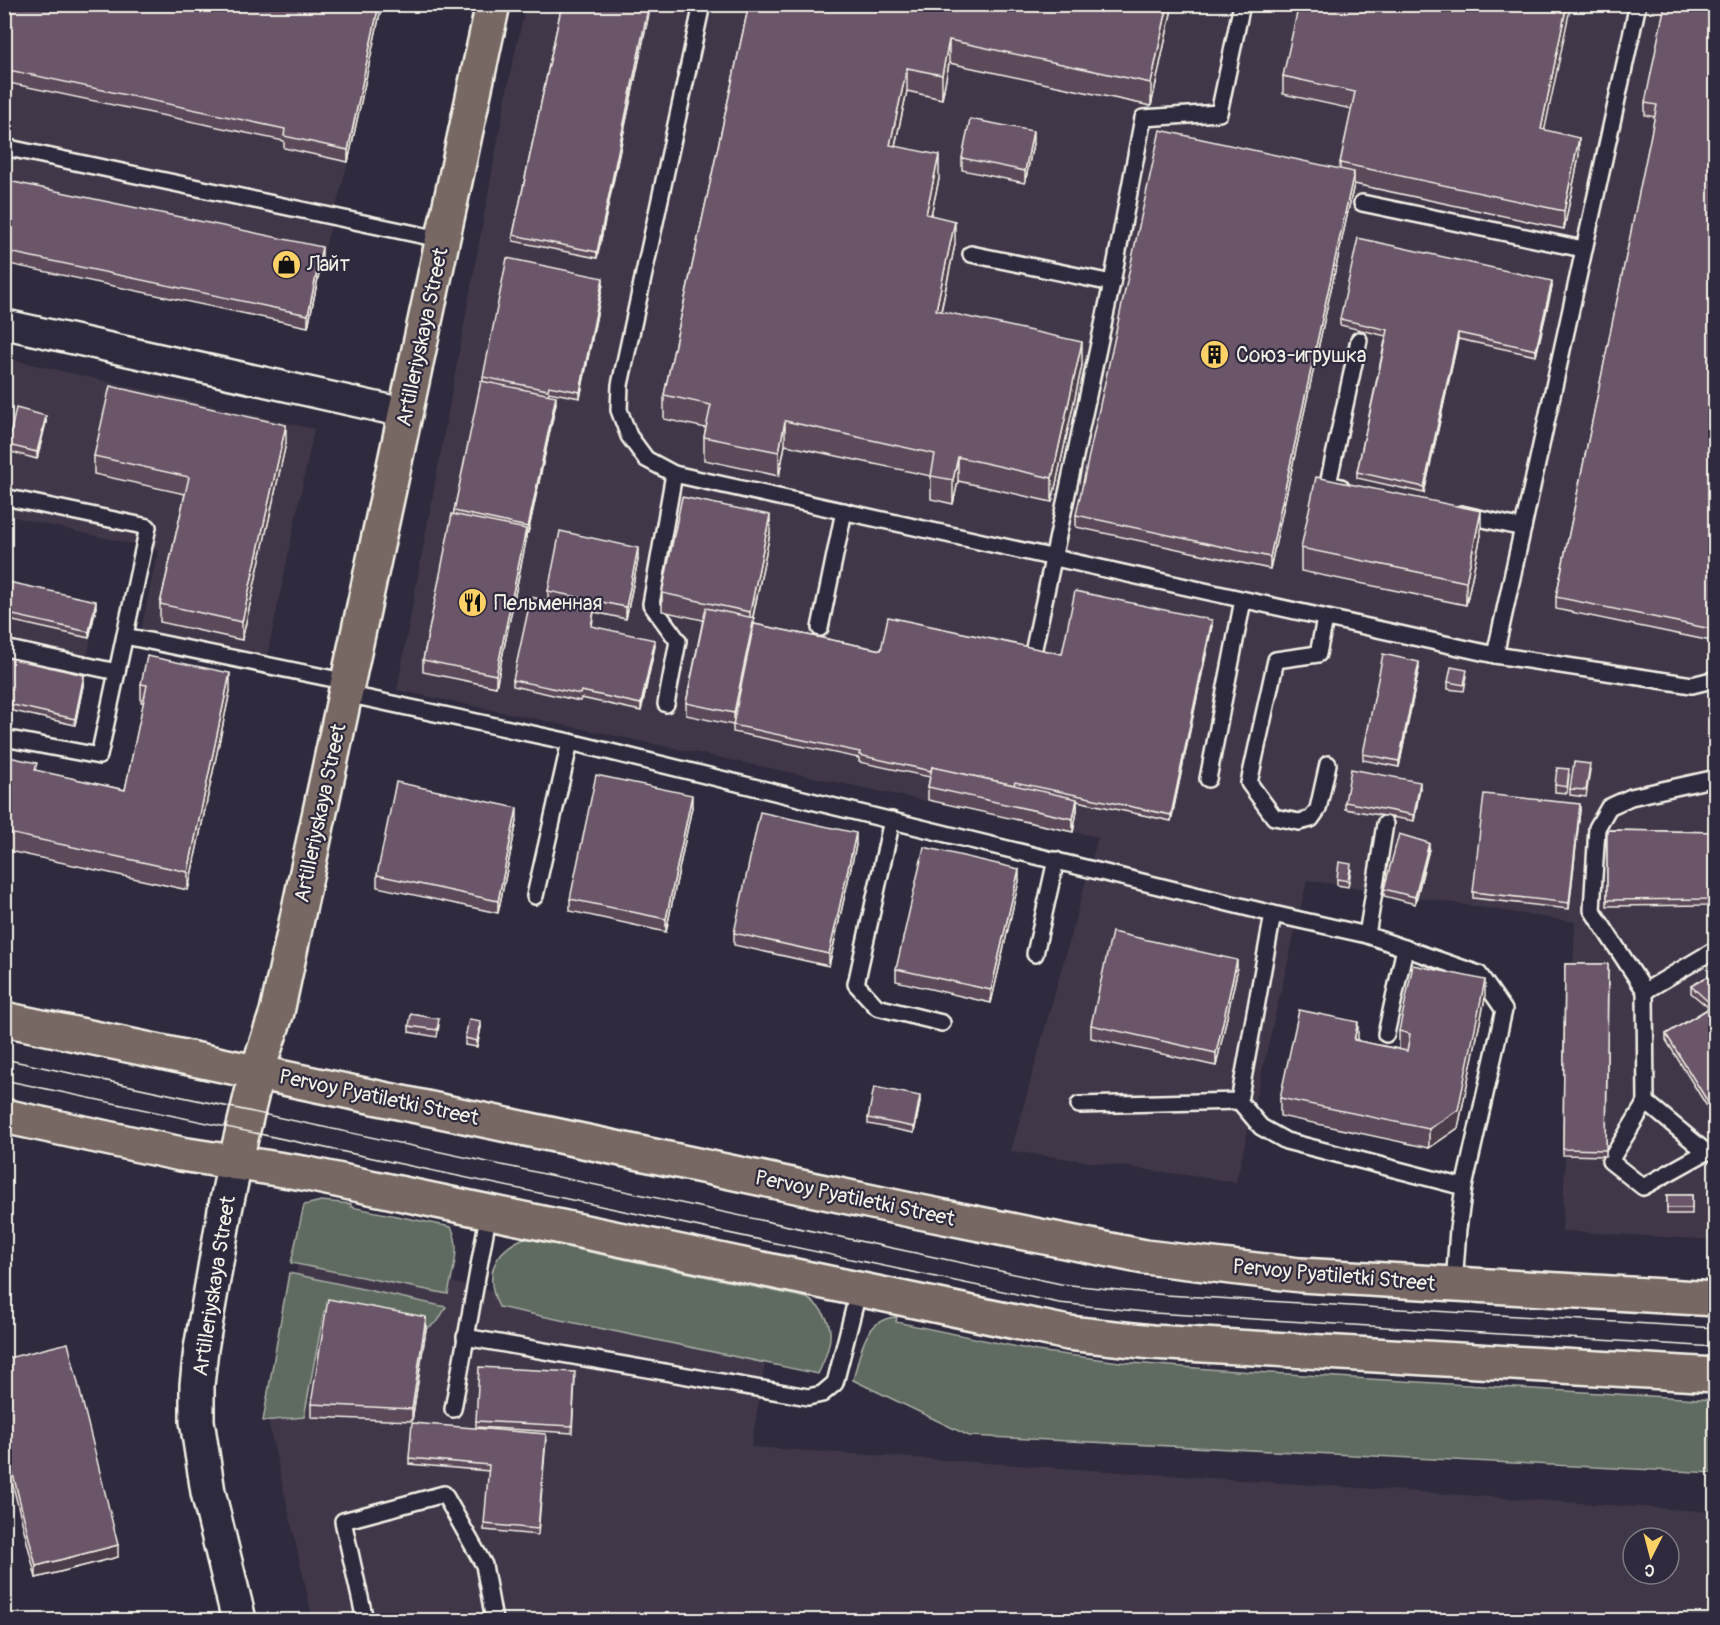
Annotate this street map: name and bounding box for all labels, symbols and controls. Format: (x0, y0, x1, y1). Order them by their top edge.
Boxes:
street label: Artilleriyskaya Street (390, 245, 455, 429)
shop icon: Лайт (270, 248, 302, 280)
place label: Лайт (306, 251, 350, 278)
building icon: Союз-игрушка (1199, 339, 1231, 371)
place label: Союз-игрушка (1236, 342, 1367, 369)
restaurant icon: Пельменная (457, 587, 489, 619)
place label: Пельменная (494, 590, 602, 617)
street label: Artilleriyskaya Street (288, 721, 353, 905)
street label: Pervoy Pyatiletki Street (277, 1063, 482, 1132)
street label: Pervoy Pyatiletki Street (753, 1164, 958, 1233)
street label: Artilleriyskaya Street (187, 1194, 242, 1378)
street label: Pervoy Pyatiletki Street (1231, 1253, 1437, 1298)
north arrow (1621, 1526, 1681, 1586)
text: С (1643, 1559, 1655, 1580)

